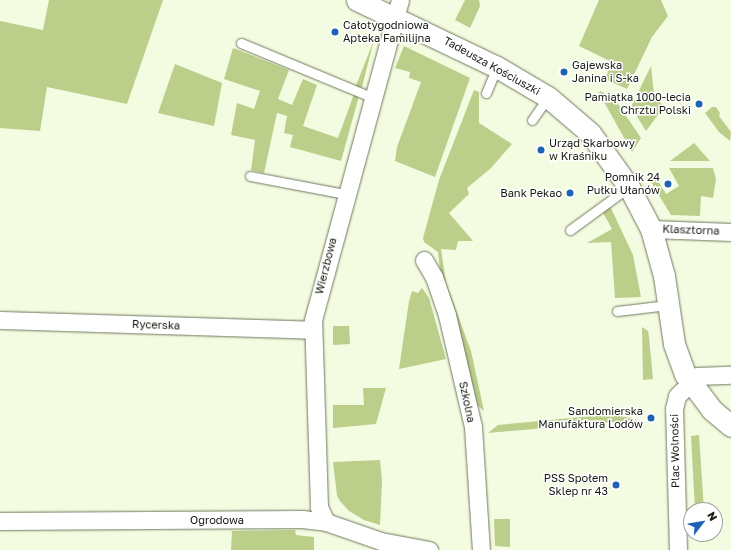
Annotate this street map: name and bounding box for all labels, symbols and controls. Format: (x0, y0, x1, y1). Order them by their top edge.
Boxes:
place label: Całotygodniowa Apteka Familijna (343, 19, 431, 45)
marker: Całotygodniowa Apteka Familijna (330, 27, 340, 37)
street label: Tadeusza Kościuszki (441, 34, 543, 98)
place label: Gajewska Janina i S-ka (572, 59, 639, 85)
marker: Gajewska Janina i S-ka (559, 67, 569, 77)
place label: Pamiątka 1000-lecia Chrztu Polski (585, 91, 691, 117)
marker: Pamiątka 1000-lecia Chrztu Polski (694, 99, 704, 109)
place label: Urząd Skarbowy w Kraśniku (549, 137, 635, 163)
marker: Urząd Skarbowy w Kraśniku (536, 145, 546, 155)
place label: Pomnik 24 Pułku Ułanów (587, 171, 660, 197)
marker: Pomnik 24 Pułku Ułanów (663, 179, 673, 189)
place label: Bank Pekao (500, 186, 562, 200)
marker: Bank Pekao (565, 188, 575, 198)
street label: Klasztorna (662, 222, 720, 238)
street label: Wierzbowa (313, 236, 339, 296)
street label: Rycerska (132, 318, 180, 332)
street label: Szkolna (456, 380, 478, 424)
place label: Sandomierska Manufaktura Lodów (538, 405, 643, 431)
marker: Sandomierska Manufaktura Lodów (646, 413, 656, 423)
street label: Plac Wolności (668, 414, 682, 488)
place label: PSS Społem Sklep nr 43 (544, 472, 608, 498)
marker: PSS Społem Sklep nr 43 (611, 480, 621, 490)
north arrow (683, 502, 723, 542)
text: N (705, 509, 721, 523)
street label: Ogrodowa (190, 513, 244, 527)

